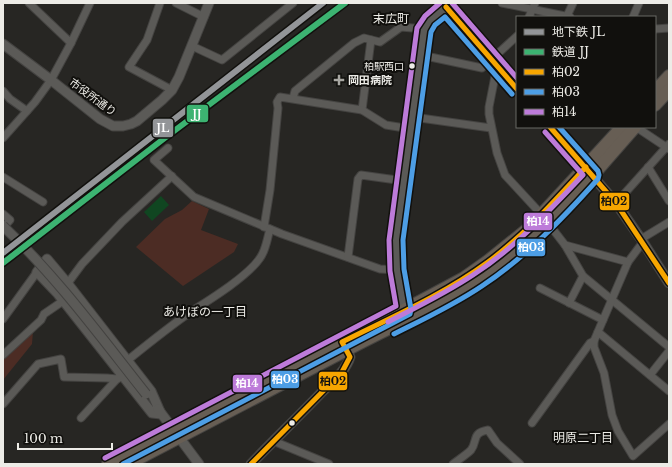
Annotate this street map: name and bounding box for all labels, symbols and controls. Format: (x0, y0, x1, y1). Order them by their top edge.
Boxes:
district label: 末広町 (373, 11, 409, 26)
legend (516, 16, 656, 128)
text: 地下鉄 JL (552, 24, 605, 39)
text: 鉄道 JJ (552, 44, 589, 59)
place label: 柏駅西口 (364, 60, 404, 73)
marker: 柏駅西口 (407, 61, 417, 71)
text: 柏02 (552, 64, 580, 79)
place label: 岡田病院 (348, 73, 392, 87)
marker: 岡田病院 (333, 74, 345, 86)
street label: 市役所通り (67, 75, 119, 119)
text: 柏03 (552, 84, 580, 99)
line badge: JJ (186, 104, 209, 123)
text: 柏14 (552, 104, 576, 119)
text: JJ (191, 107, 202, 121)
line badge: JL (152, 118, 174, 138)
text: JL (155, 121, 170, 135)
line badge: 柏02 (599, 192, 630, 211)
text: 柏02 (601, 194, 627, 208)
line badge: 柏14 (523, 212, 553, 231)
text: 柏14 (526, 214, 550, 228)
line badge: 柏03 (516, 238, 546, 257)
text: 柏03 (518, 240, 544, 254)
district label: あけぼの一丁目 (163, 304, 247, 319)
line badge: 柏03 (270, 370, 300, 389)
line badge: 柏02 (318, 371, 348, 391)
text: 柏03 (272, 372, 298, 386)
line badge: 柏14 (232, 374, 263, 393)
text: 柏02 (320, 374, 346, 388)
text: 柏14 (235, 376, 259, 390)
unlabelled marker (287, 418, 297, 428)
scale bar (18, 425, 112, 451)
district label: 明原二丁目 (553, 430, 613, 445)
text: 100 m (24, 431, 63, 446)

